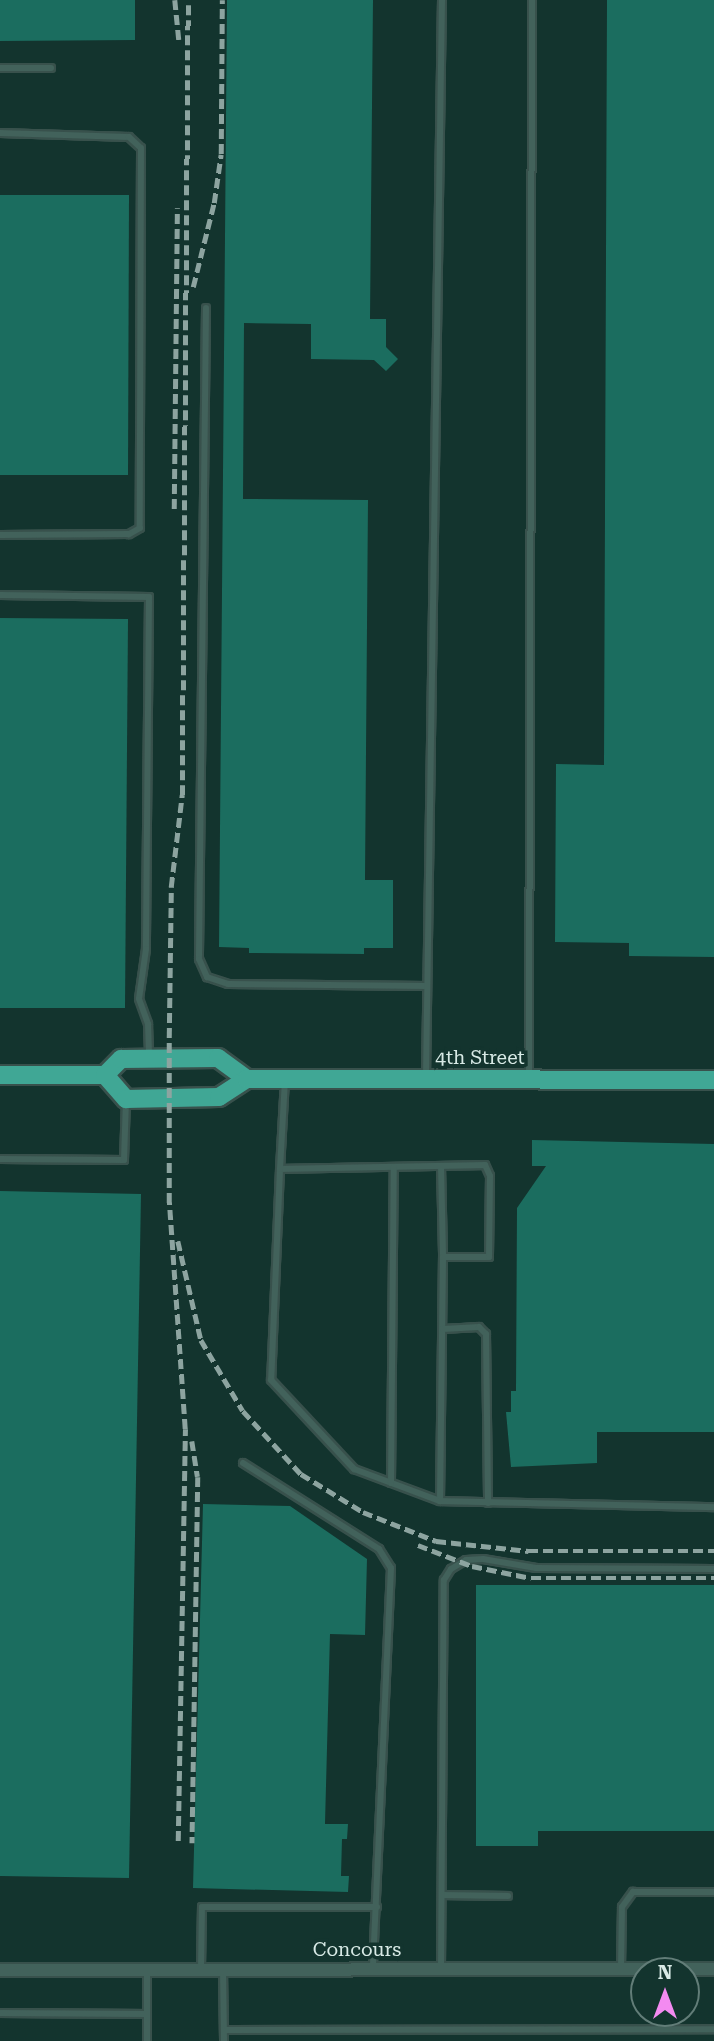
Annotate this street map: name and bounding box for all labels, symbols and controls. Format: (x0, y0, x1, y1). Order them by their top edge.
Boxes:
street label: 4th Street (435, 1047, 525, 1069)
street label: Concours (313, 1939, 401, 1961)
north arrow (630, 1957, 700, 2027)
text: N (658, 1961, 672, 1984)

